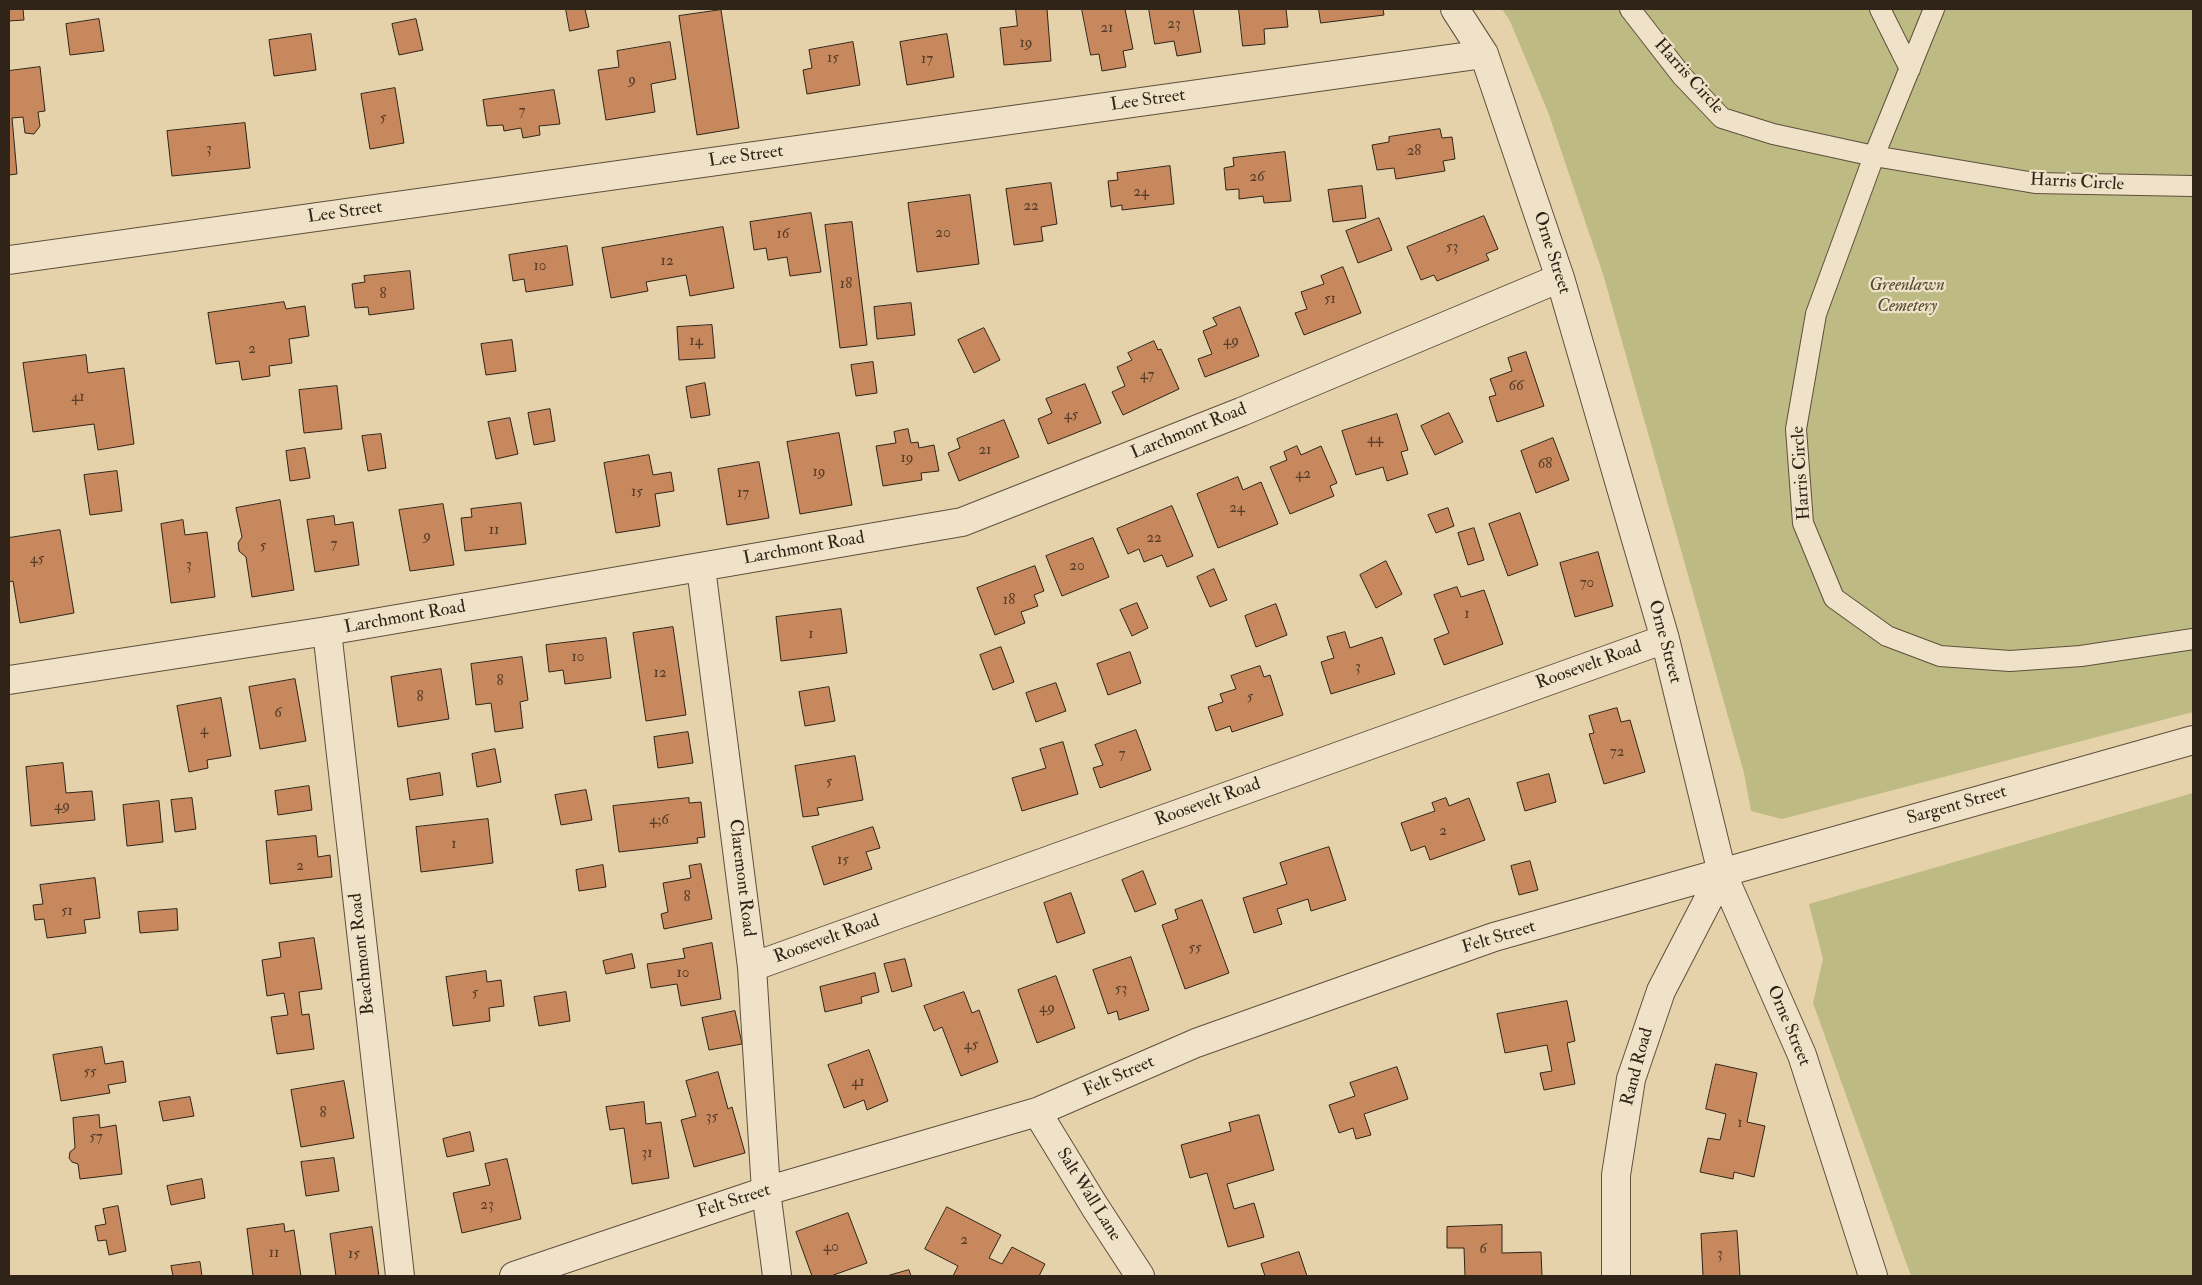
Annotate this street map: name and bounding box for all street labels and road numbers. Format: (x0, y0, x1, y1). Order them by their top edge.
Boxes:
street label: Harris Circle (1648, 35, 1728, 119)
street label: Lee Street (1109, 85, 1187, 117)
street label: Lee Street (707, 141, 785, 173)
street label: Harris Circle (2029, 170, 2125, 196)
street label: Lee Street (306, 197, 384, 229)
street label: Orne Street (1528, 209, 1574, 297)
street label: Larchmont Road (1128, 399, 1250, 465)
street label: Harris Circle (1788, 425, 1816, 521)
street label: Larchmont Road (742, 528, 866, 570)
street label: Larchmont Road (343, 597, 467, 639)
street label: Orne Street (1643, 598, 1685, 686)
street label: Roosevelt Road (1533, 637, 1645, 695)
street label: Roosevelt Road (1152, 774, 1264, 832)
street label: Sargent Street (1905, 781, 2009, 831)
street label: Claremont Road (723, 818, 759, 938)
street label: Beachmont Road (346, 892, 380, 1016)
street label: Roosevelt Road (771, 911, 883, 969)
street label: Felt Street (1460, 917, 1538, 959)
street label: Orne Street (1761, 983, 1815, 1069)
street label: Rand Road (1617, 1026, 1659, 1108)
street label: Felt Street (1080, 1052, 1158, 1102)
street label: Salt Wall Lane (1051, 1144, 1125, 1246)
street label: Felt Street (695, 1180, 773, 1224)

